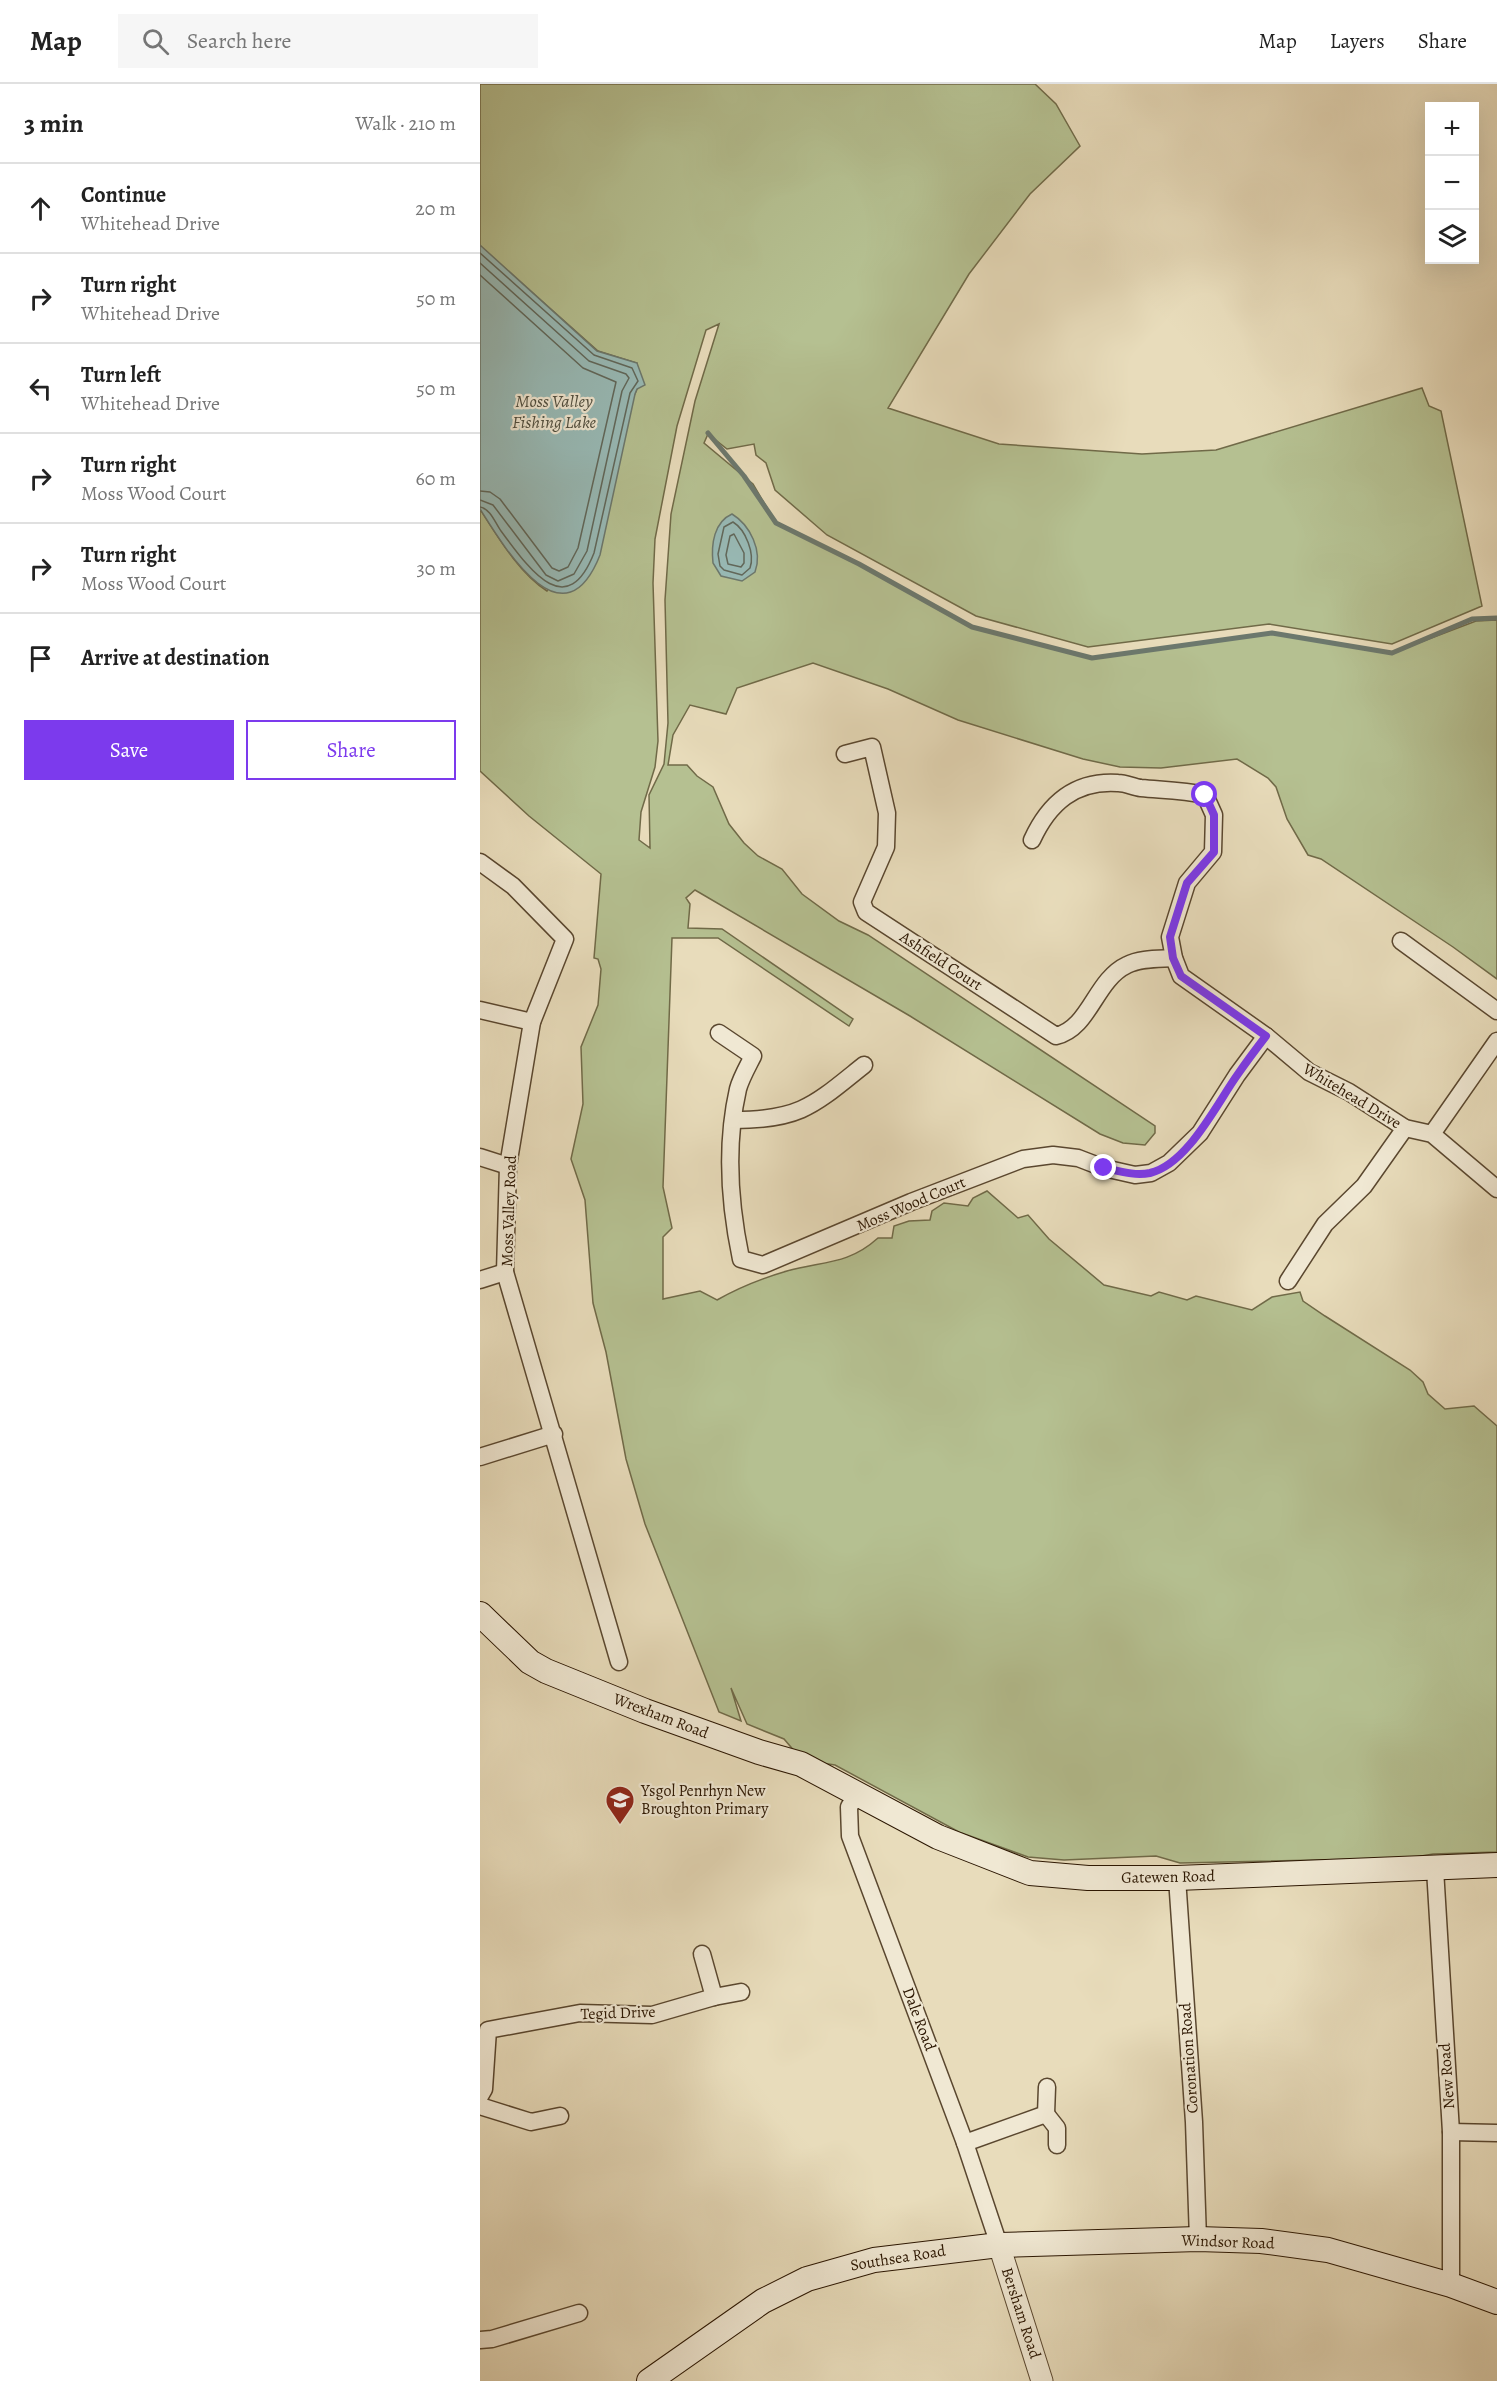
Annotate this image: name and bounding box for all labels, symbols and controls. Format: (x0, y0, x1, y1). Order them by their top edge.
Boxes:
search box (118, 14, 538, 68)
text: Map (30, 22, 82, 60)
icon: search (139, 25, 172, 58)
text: Search here (187, 26, 291, 56)
text: Map (1258, 27, 1297, 55)
text: Layers (1330, 27, 1385, 55)
text: Share (1418, 27, 1467, 55)
map controls (1425, 102, 1479, 264)
button: + (1425, 102, 1479, 156)
text: 3 min (24, 106, 84, 141)
text: Walk · 210 m (355, 110, 456, 137)
button: − (1425, 156, 1479, 210)
text: Continue (81, 180, 166, 210)
icon: ahead (24, 192, 57, 225)
text: 20 m (415, 195, 456, 222)
text: Whitehead Drive (81, 210, 220, 237)
button: layers (1425, 210, 1479, 264)
text: Turn right (81, 270, 177, 300)
icon: right (24, 282, 57, 315)
text: 50 m (416, 285, 456, 312)
text: Whitehead Drive (81, 300, 220, 327)
text: Turn left (81, 360, 161, 390)
icon: left (24, 372, 57, 405)
text: 50 m (416, 375, 456, 402)
water label: Moss Valley Fishing Lake (512, 389, 597, 434)
text: Whitehead Drive (81, 390, 220, 417)
text: Turn right (81, 450, 177, 480)
icon: right (24, 462, 57, 495)
text: 60 m (416, 465, 456, 492)
text: Moss Wood Court (81, 480, 226, 507)
text: Turn right (81, 540, 177, 570)
icon: right (24, 552, 57, 585)
text: 30 m (416, 555, 456, 582)
text: Moss Wood Court (81, 570, 226, 597)
icon: arrive (24, 642, 57, 675)
text: Arrive at destination (81, 643, 270, 673)
button: Save (24, 720, 234, 780)
button: Share (246, 720, 456, 780)
route start (1191, 781, 1217, 807)
street label: Ashfield Court (895, 926, 987, 996)
street label: Whitehead Drive (1298, 1057, 1405, 1134)
street label: Moss Valley Road (496, 1154, 522, 1267)
route end (1090, 1154, 1116, 1180)
street label: Moss Wood Court (853, 1171, 969, 1237)
street label: Wrexham Road (609, 1687, 712, 1744)
place label: Ysgol Penrhyn New Broughton Primary (640, 1780, 769, 1820)
school or university icon: Ysgol Penrhyn New Broughton Primary (604, 1784, 636, 1826)
street label: Gatewen Road (1121, 1865, 1216, 1889)
street label: Dale Road (897, 1984, 941, 2054)
street label: Tegid Drive (580, 2001, 656, 2025)
street label: Coronation Road (1174, 2002, 1204, 2114)
street label: New Road (1434, 2042, 1460, 2110)
street label: Windsor Road (1180, 2229, 1275, 2255)
street label: Southsea Road (849, 2240, 948, 2276)
street label: Bersham Road (996, 2264, 1046, 2362)

